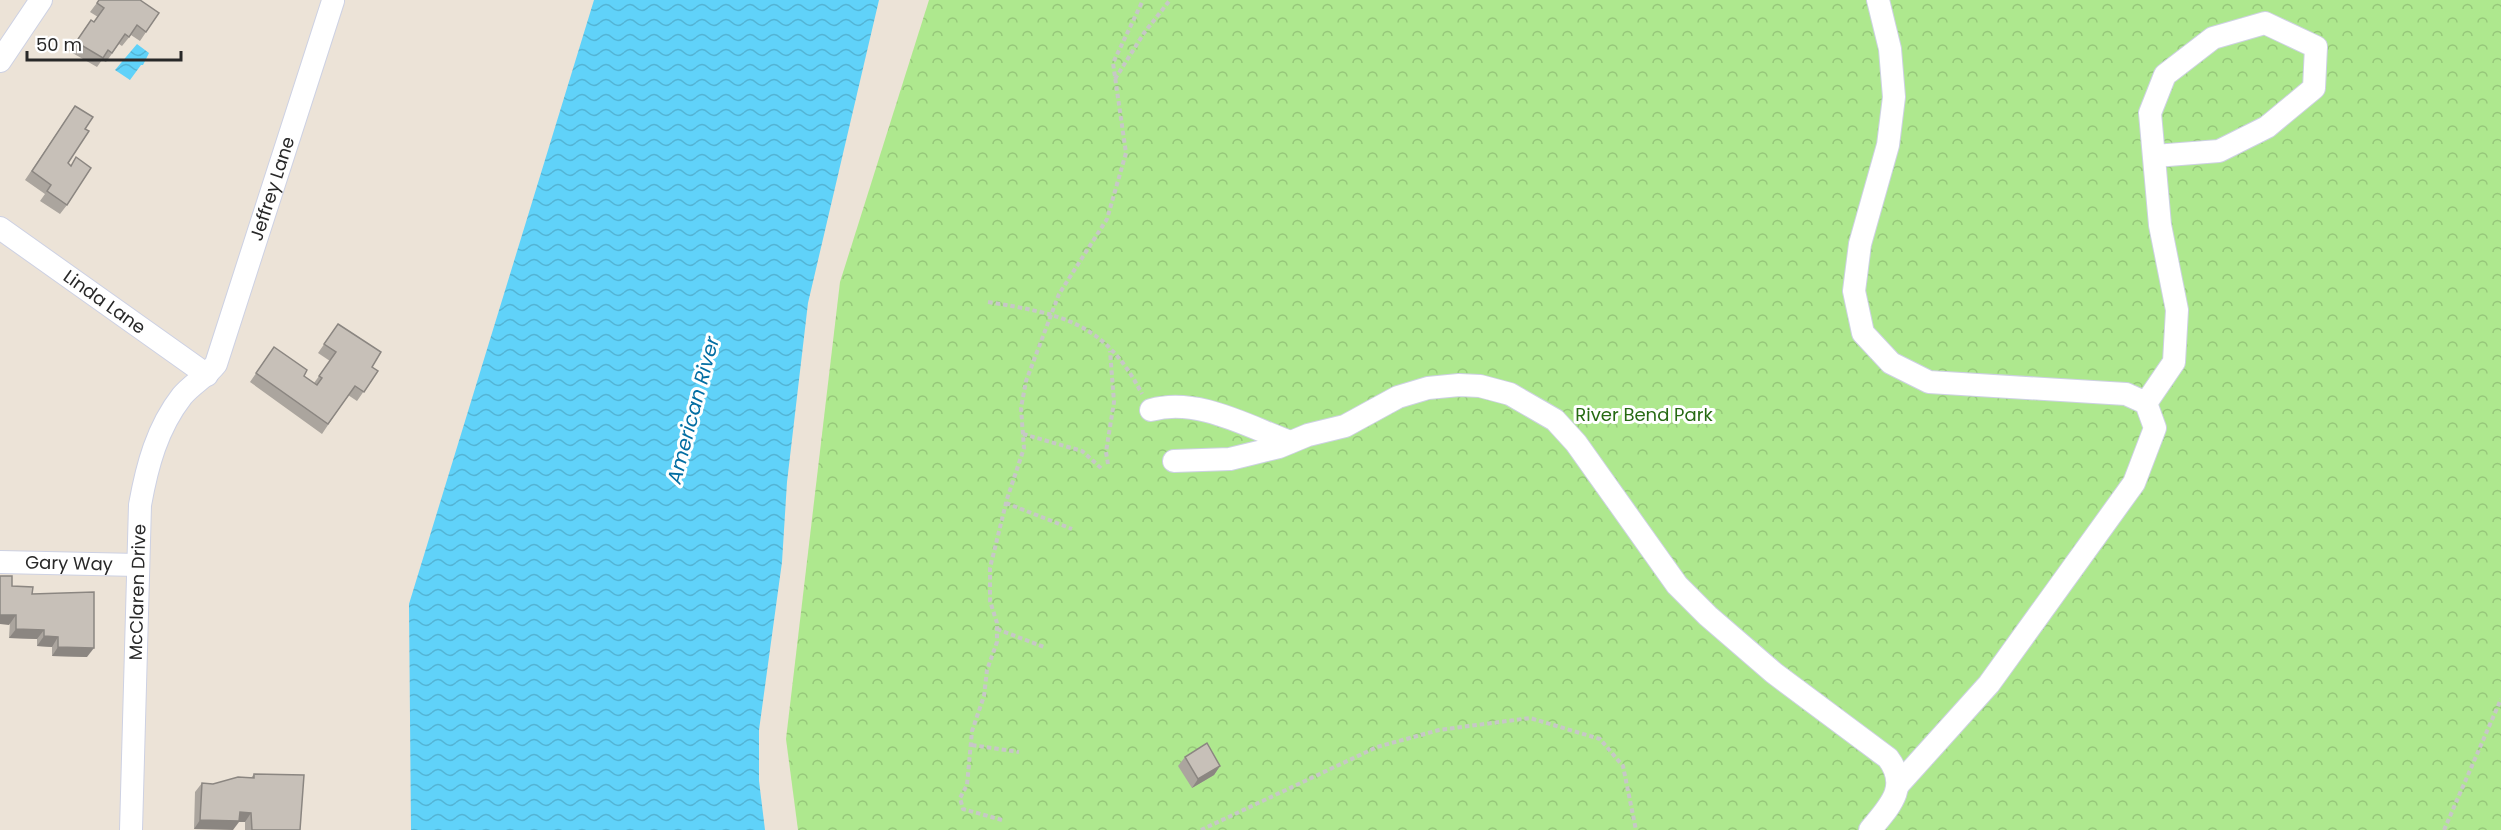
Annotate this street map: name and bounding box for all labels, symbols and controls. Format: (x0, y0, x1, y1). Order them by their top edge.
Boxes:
scale bar (27, 24, 182, 62)
text: 50 m (36, 32, 82, 57)
street label: Jeffrey Lane (244, 133, 300, 244)
street label: Linda Lane (58, 264, 151, 340)
water label: American River (660, 333, 726, 488)
park label: River Bend Park (1575, 402, 1713, 427)
street label: McClaren Drive (123, 524, 151, 661)
street label: Gary Way (25, 550, 113, 576)

